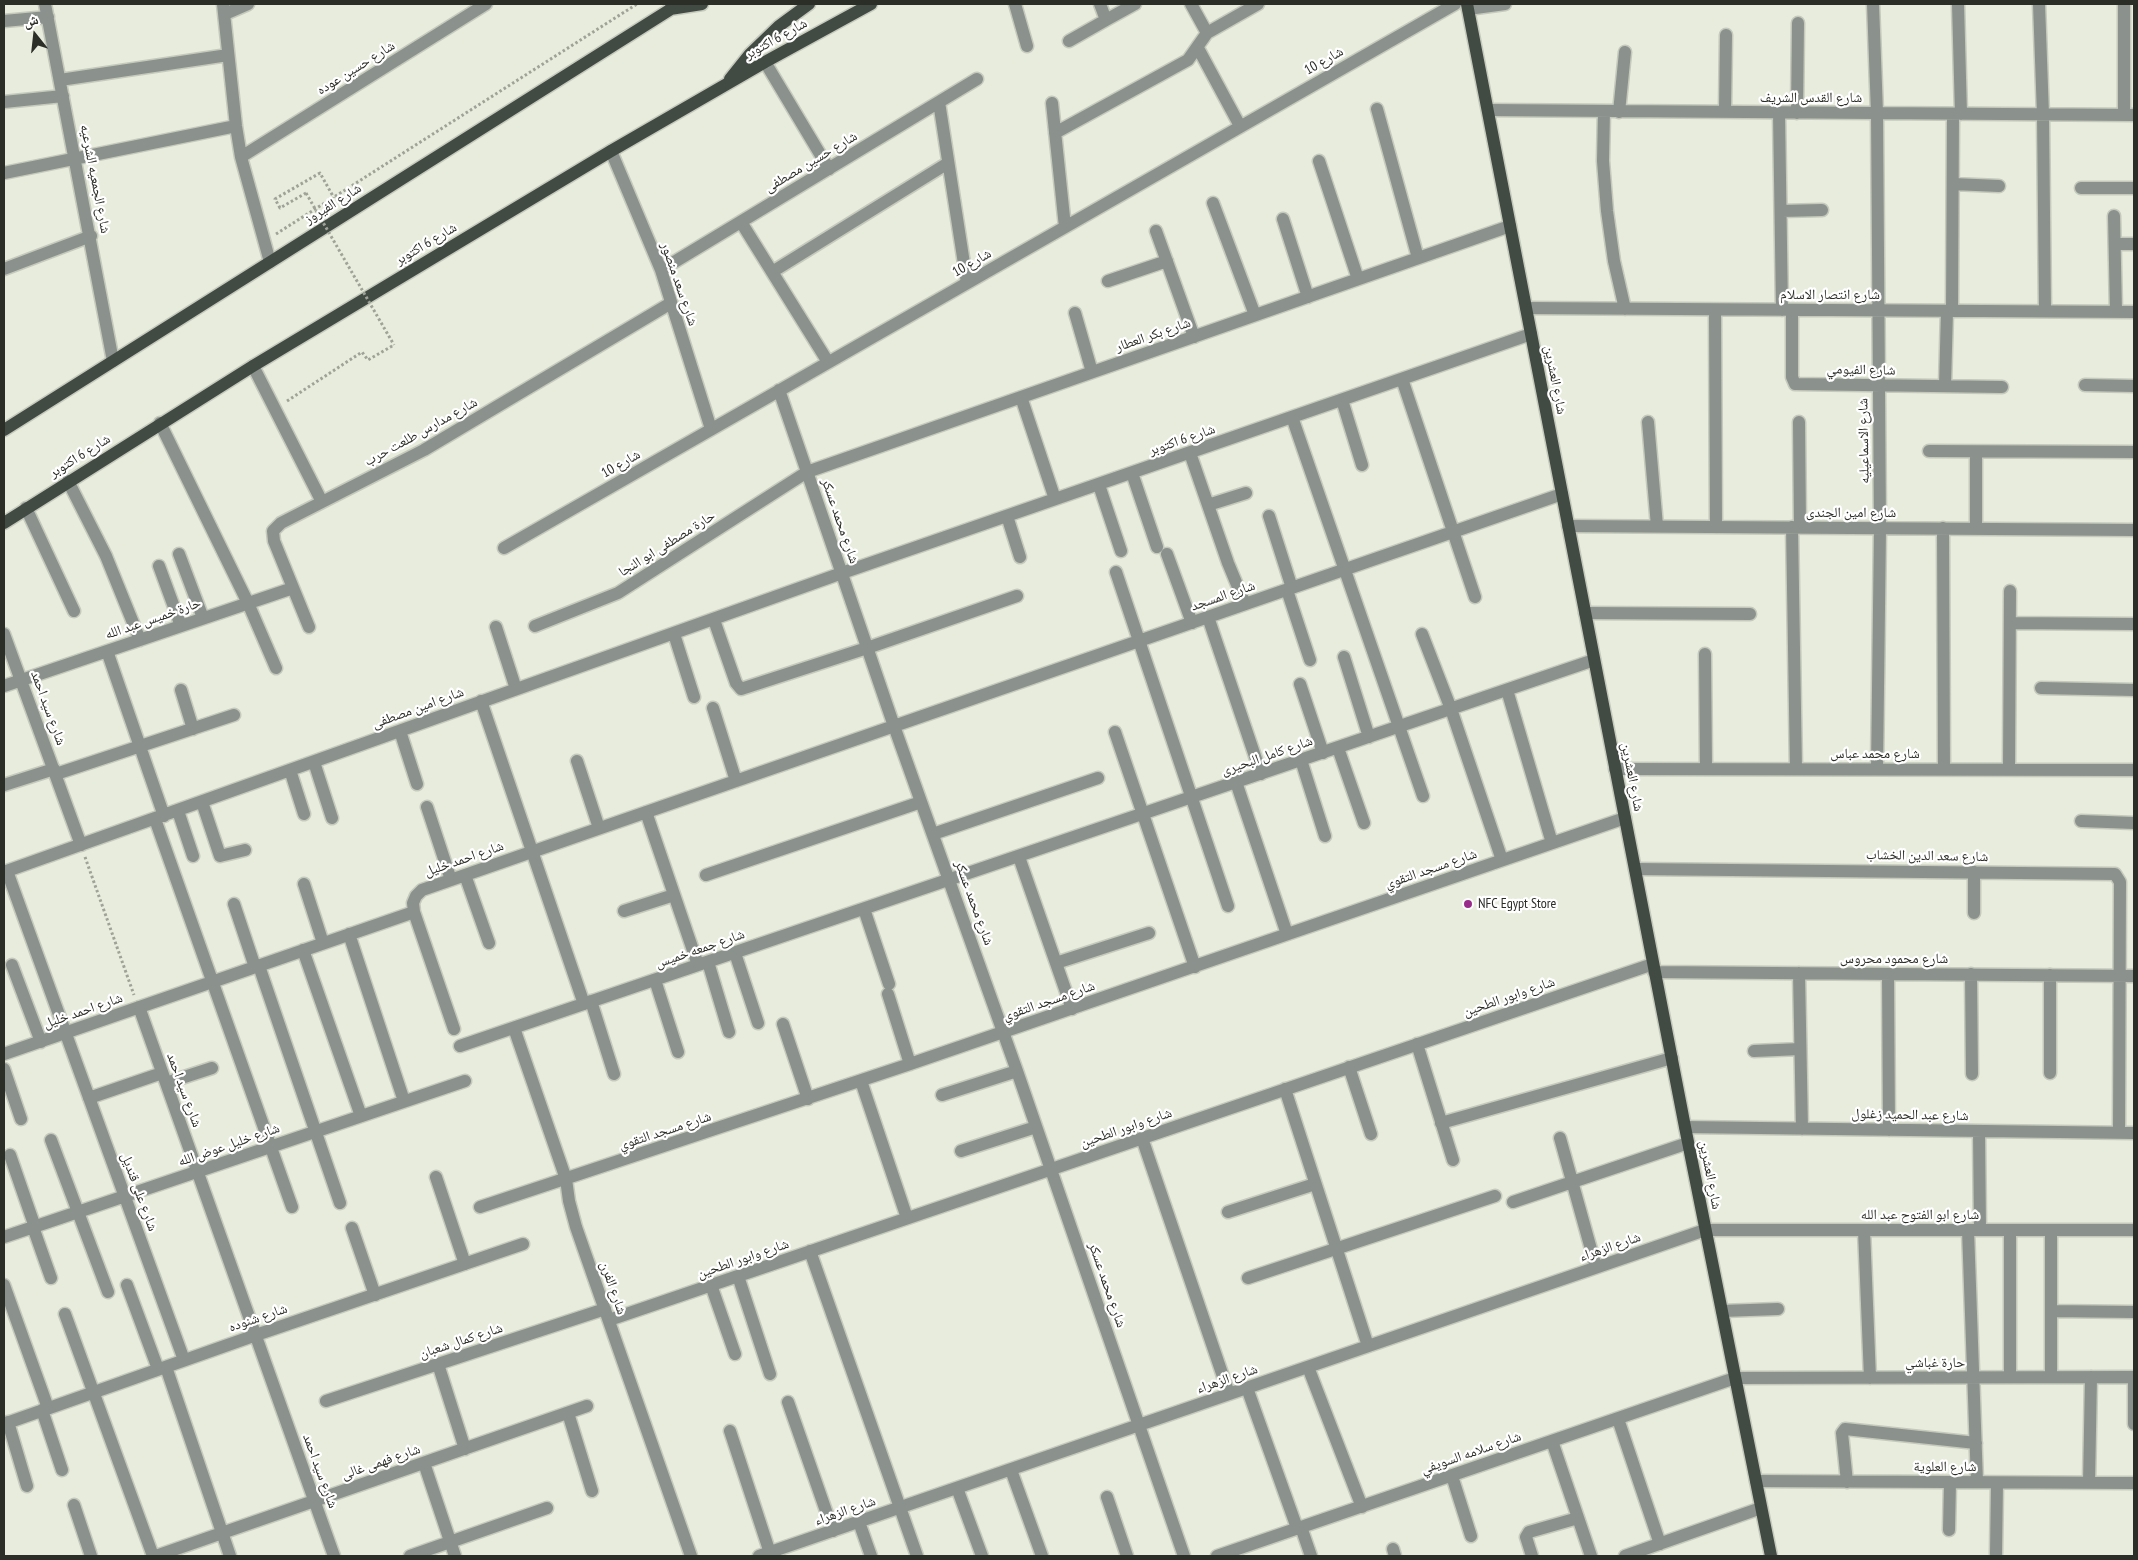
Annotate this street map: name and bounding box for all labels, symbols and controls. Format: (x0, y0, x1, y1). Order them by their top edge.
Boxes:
north arrow (10, 10, 60, 60)
text: ش (21, 10, 40, 31)
street label: شارع 6 اكتوبر (742, 15, 810, 63)
street label: شارع حسين عوده (314, 37, 398, 99)
street label: شارع 10 (1302, 43, 1346, 79)
street label: شارع القدس الشريف (1760, 90, 1862, 106)
street label: شارع الجمعيه الشرعيه (76, 123, 114, 235)
street label: شارع حسين مصطفى (762, 128, 860, 196)
street label: شارع الفيروز (301, 180, 365, 228)
street label: شارع 6 اكتوبر (392, 219, 460, 269)
street label: شارع سعد منصور (657, 240, 701, 328)
street label: شارع 10 (950, 245, 994, 281)
street label: شارع انتصار الاسلام (1780, 287, 1880, 303)
street label: شارع بكر العطار (1113, 314, 1193, 356)
street label: شارع العشرين (1540, 344, 1570, 416)
street label: شارع الفيومي (1826, 361, 1896, 379)
street label: شارع مدارس طلعت حرب (362, 394, 480, 470)
street label: شارع الاسماعيليه (1855, 398, 1873, 484)
street label: شارع 6 اكتوبر (1147, 421, 1217, 459)
street label: شارع 6 اكتوبر (46, 431, 114, 481)
street label: شارع 10 (599, 446, 643, 482)
street label: شارع محمد عسكر (818, 476, 862, 566)
street label: شارع امين الجندى (1806, 505, 1896, 521)
street label: حارة مصطفى ابو النجا (616, 508, 718, 580)
street label: شارع المسجد (1189, 577, 1257, 615)
street label: حارة خميس عبد الله (103, 595, 203, 643)
street label: شارع سيد احمد (27, 668, 69, 748)
street label: شارع امين مصطفى (370, 684, 466, 732)
street label: شارع كامل البحيرى (1219, 732, 1315, 780)
street label: شارع العشرين (1617, 741, 1647, 813)
street label: شارع محمد عباس (1830, 746, 1920, 762)
street label: شارع احمد خليل (422, 838, 506, 880)
street label: شارع مسجد التقوي (1383, 845, 1479, 893)
street label: شارع سعد الدين الخشاب (1866, 847, 1988, 865)
street label: شارع محمد عسكر (951, 858, 997, 948)
place label: NFC Egypt Store (1478, 896, 1556, 912)
marker: NFC Egypt Store (1462, 898, 1474, 910)
street label: شارع جمعه خميس (653, 926, 747, 972)
street label: شارع محمود محروس (1840, 951, 1948, 967)
street label: شارع وابور الطحين (1461, 973, 1557, 1021)
street label: شارع مسجد التقوي (1001, 977, 1097, 1025)
street label: شارع احمد خليل (41, 990, 125, 1032)
street label: شارع سيد احمد (163, 1050, 205, 1130)
street label: شارع وابور الطحين (1078, 1104, 1174, 1152)
street label: شارع عبد الحميد زغلول (1851, 1106, 1969, 1124)
street label: شارع مسجد التقوي (617, 1108, 713, 1154)
street label: شارع خليل عوض الله (176, 1120, 282, 1170)
street label: شارع العشرين (1695, 1139, 1725, 1211)
street label: شارع على قنديل (117, 1150, 161, 1234)
street label: شارع ابو الفتوح عبد الله (1861, 1207, 1979, 1223)
street label: شارع الزهراء (1577, 1229, 1643, 1265)
street label: شارع وابور الطحين (695, 1235, 791, 1283)
street label: شارع محمد عسكر (1085, 1240, 1129, 1330)
street label: شارع الفرن (596, 1259, 630, 1317)
street label: شارع شنوده (226, 1300, 290, 1336)
street label: شارع كمال شعبان (417, 1320, 505, 1362)
street label: حارة غباشي (1905, 1355, 1965, 1371)
street label: شارع الزهراء (1194, 1361, 1260, 1397)
street label: شارع سلامه السويفي (1419, 1428, 1523, 1478)
street label: شارع سيد احمد (299, 1431, 341, 1511)
street label: شارع فهمى غالى (339, 1441, 423, 1483)
street label: شارع العلوية (1914, 1459, 1976, 1475)
street label: شارع الزهراء (812, 1493, 878, 1529)

